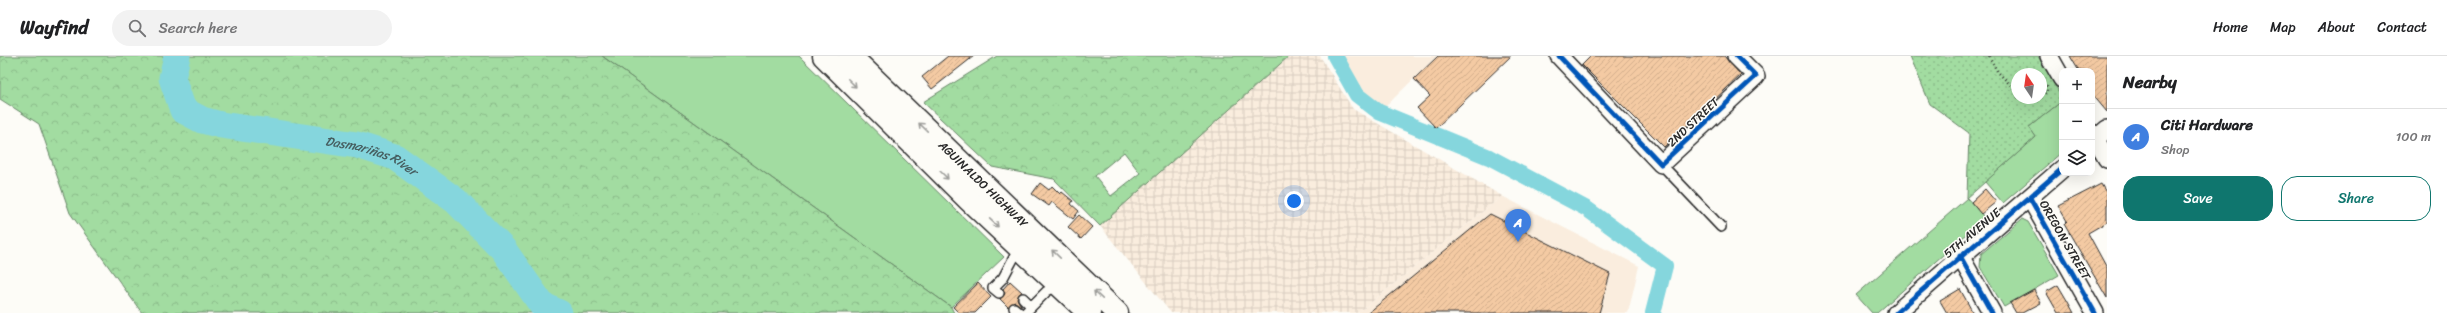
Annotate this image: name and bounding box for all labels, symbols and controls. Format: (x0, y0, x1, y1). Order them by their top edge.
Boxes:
search box (112, 10, 392, 46)
text: Wayfind (20, 11, 88, 44)
text: Search here (158, 15, 237, 41)
text: Home (2213, 15, 2248, 40)
text: Map (2270, 15, 2296, 40)
text: About (2318, 15, 2355, 40)
text: Contact (2377, 15, 2427, 40)
icon: search (126, 17, 148, 39)
text: Nearby (2123, 67, 2177, 97)
north arrow (2011, 68, 2047, 104)
map controls (2059, 68, 2095, 176)
button: + (2059, 68, 2095, 104)
one-way arrow (847, 79, 857, 88)
street label: 2ND STREET (1662, 91, 1725, 152)
button: − (2059, 104, 2095, 140)
text: Citi Hardware (2161, 112, 2253, 138)
one-way arrow (918, 122, 928, 132)
text: A (2132, 125, 2140, 148)
text: 100 m (2396, 125, 2431, 148)
water label: Dasmariñas River (324, 129, 425, 183)
street label: AGUINALDO HIGHWAY (932, 134, 1034, 234)
text: Shop (2161, 138, 2189, 161)
button: layers (2059, 140, 2095, 176)
one-way arrow (939, 170, 949, 180)
button: Save (2123, 176, 2273, 221)
button: Share (2281, 176, 2431, 221)
your location (1284, 191, 1304, 211)
street label: OREGON STREET (2033, 196, 2098, 285)
street label: 5TH AVENUE (1938, 201, 2007, 264)
pin: A (1505, 209, 1531, 242)
one-way arrow (988, 218, 998, 227)
one-way arrow (1051, 249, 1061, 259)
one-way arrow (1093, 290, 1103, 300)

